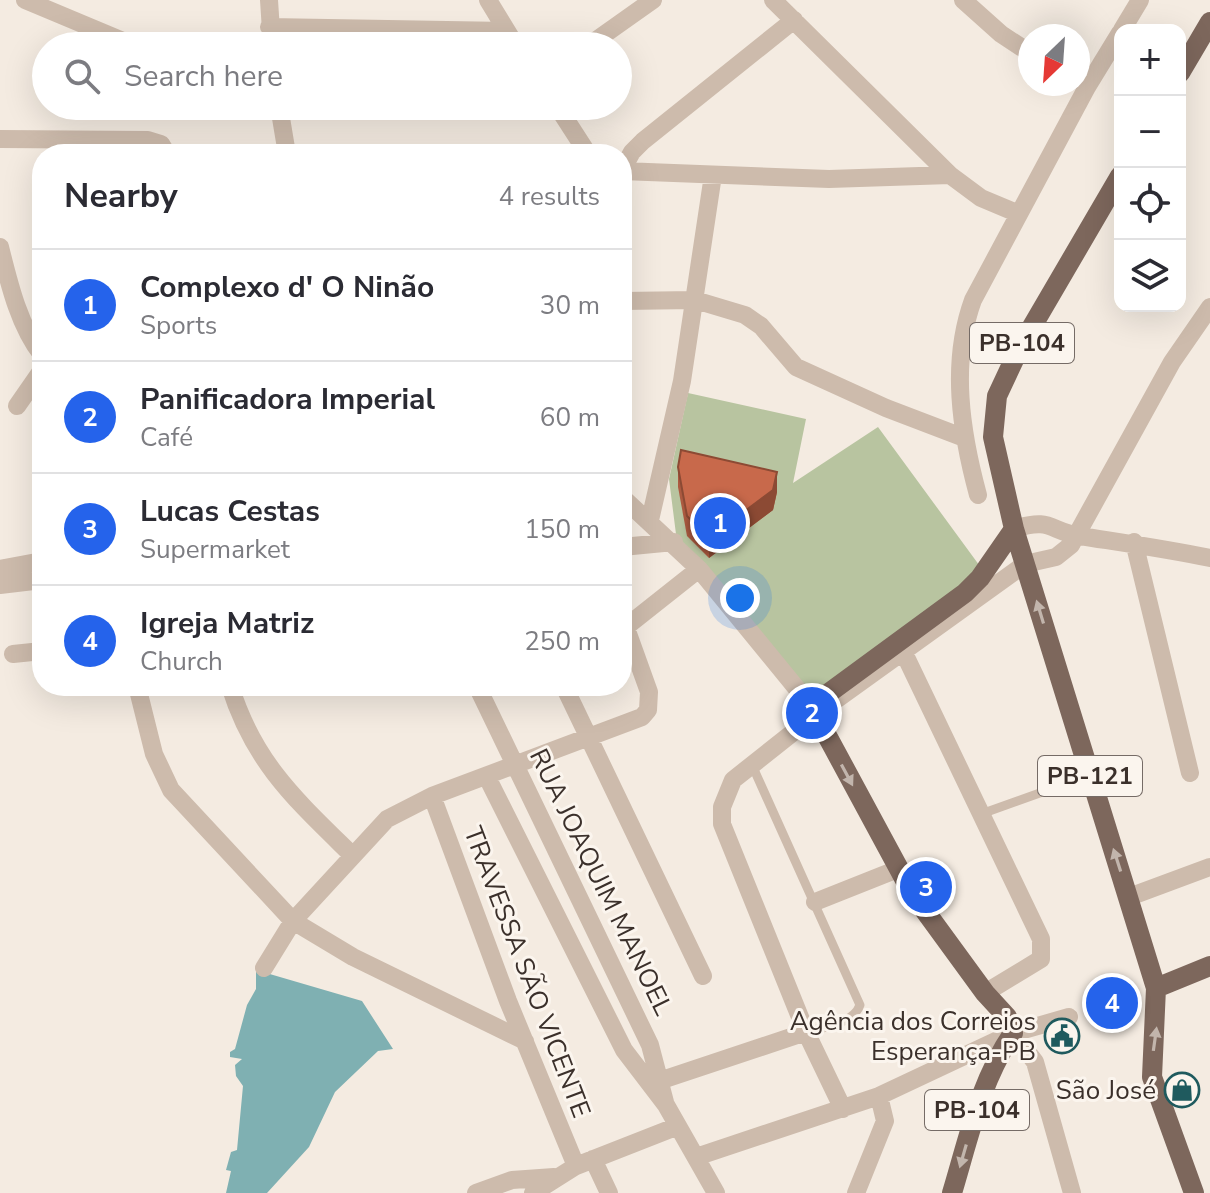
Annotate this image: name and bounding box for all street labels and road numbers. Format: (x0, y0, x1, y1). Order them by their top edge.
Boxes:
road number: PB-104 (970, 323, 1074, 363)
street label: RUA JOAQUIM MANOEL (521, 743, 681, 1021)
road number: PB-121 (1038, 756, 1142, 796)
street label: TRAVESSA SÃO VICENTE (455, 821, 599, 1123)
road number: PB-104 (925, 1090, 1029, 1130)

